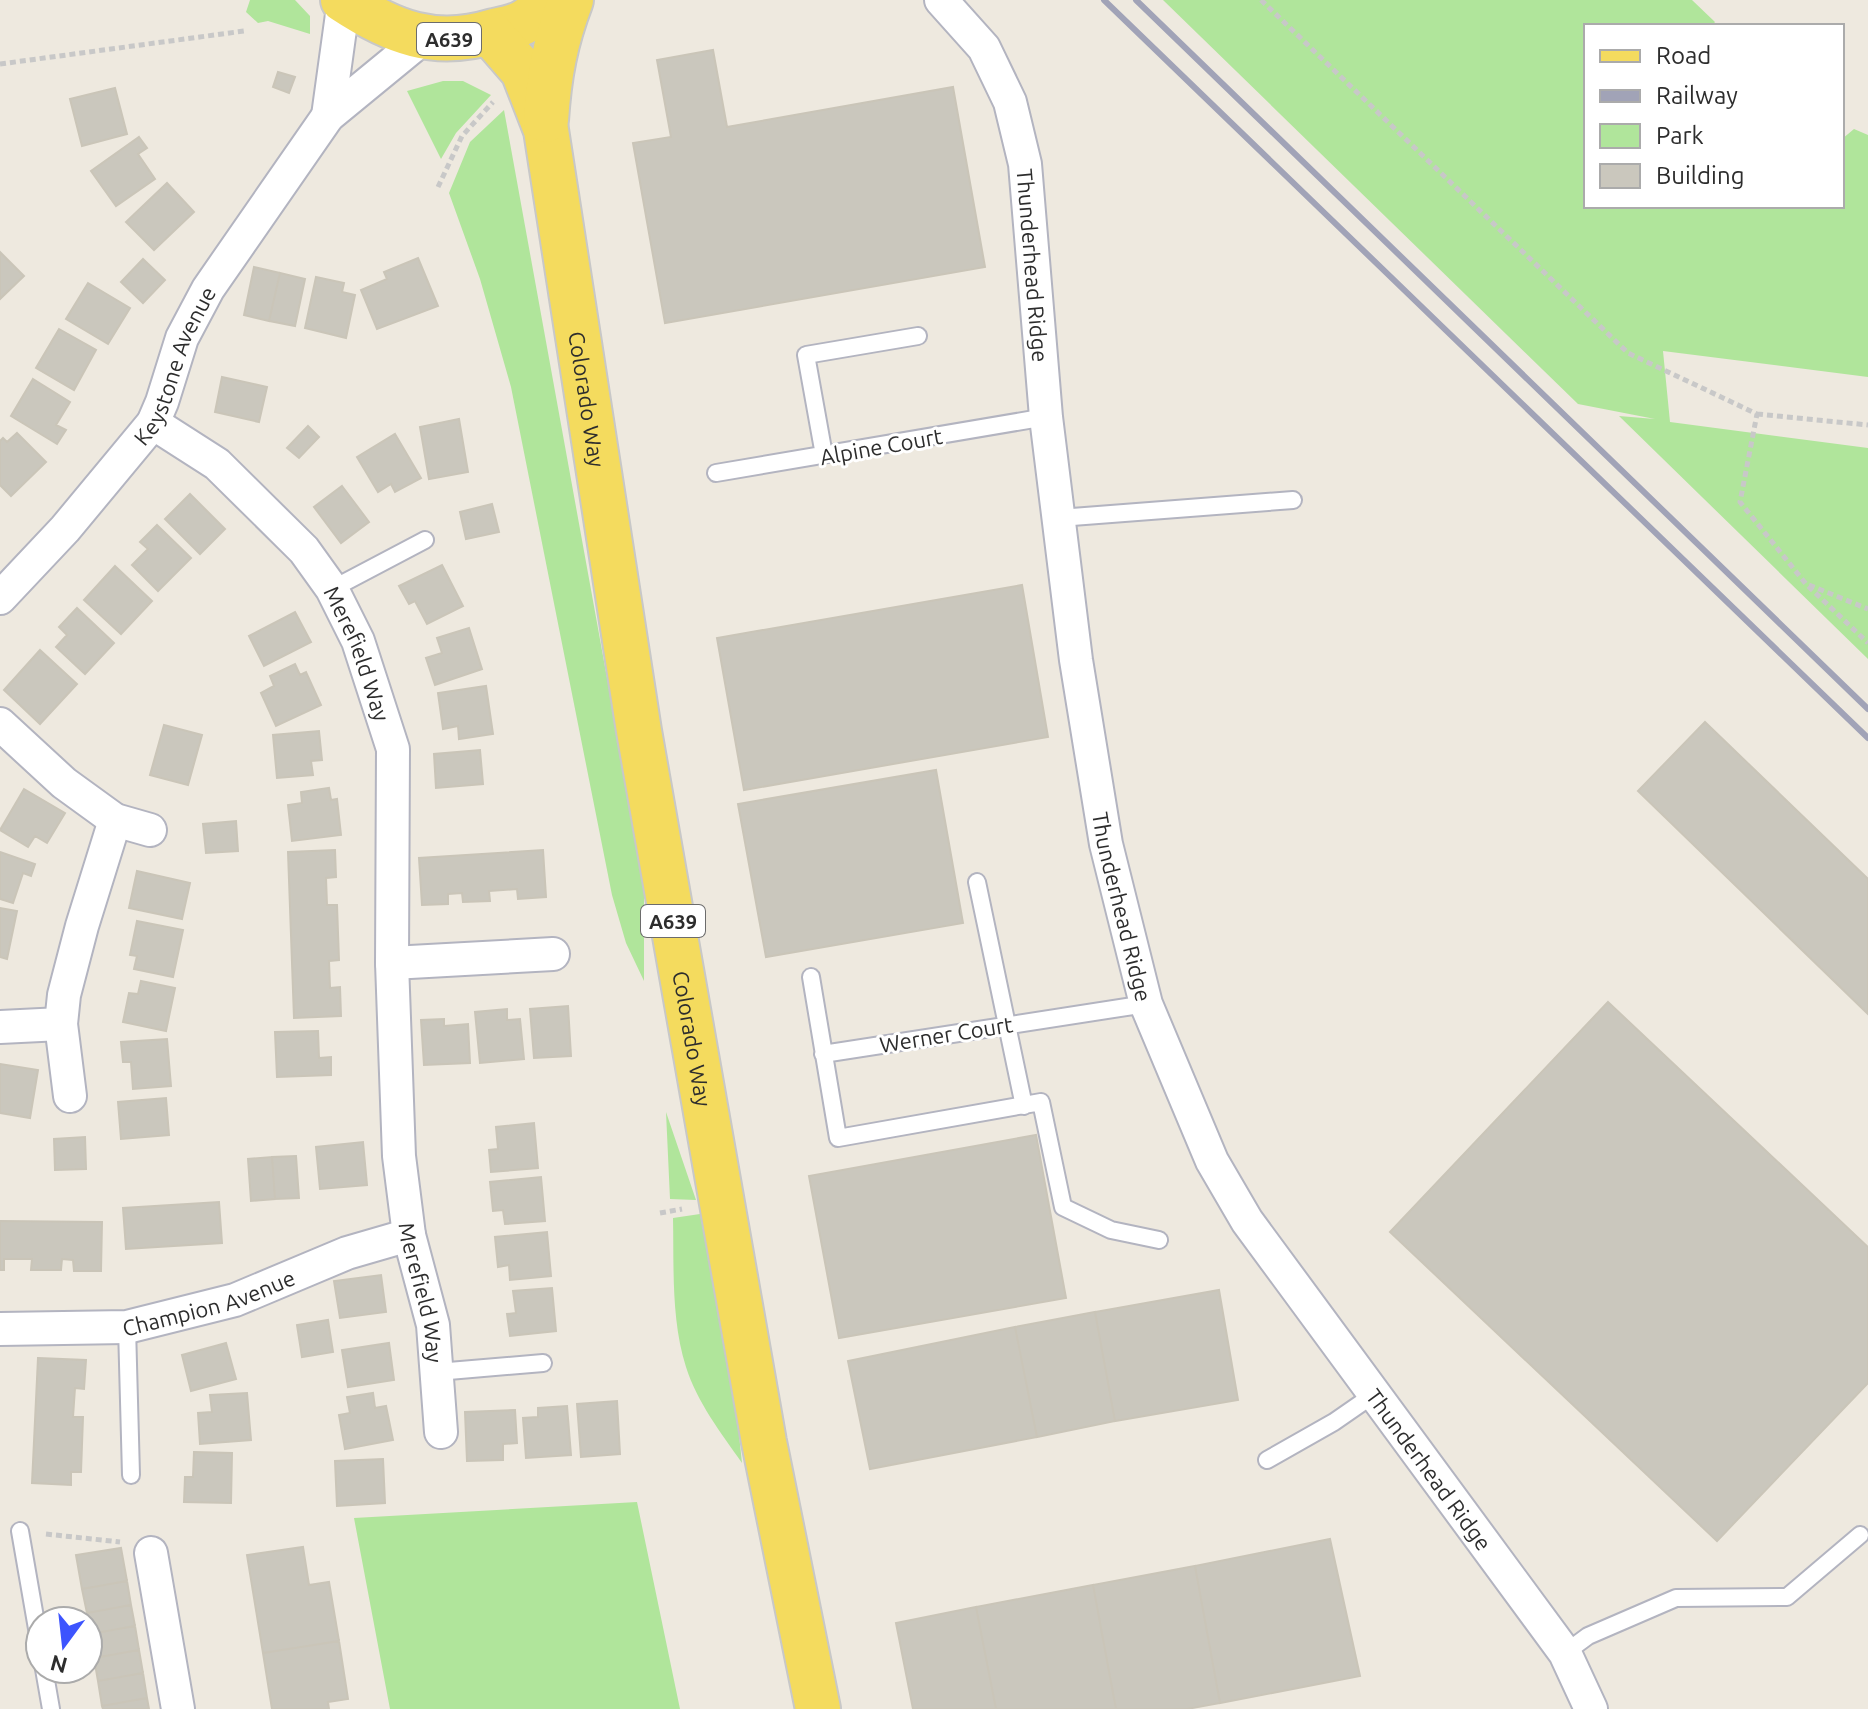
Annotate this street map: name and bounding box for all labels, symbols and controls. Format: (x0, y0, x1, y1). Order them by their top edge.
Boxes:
road number: A639 (417, 23, 481, 55)
legend (1584, 24, 1844, 208)
text: Road (1656, 42, 1711, 69)
text: Railway (1656, 82, 1738, 109)
text: Park (1656, 122, 1704, 149)
text: Building (1656, 162, 1744, 189)
street label: Thunderhead Ridge (1013, 168, 1054, 363)
street label: Keystone Avenue (128, 282, 220, 449)
street label: Colorado Way (565, 329, 611, 469)
street label: Alpine Court (818, 423, 945, 469)
street label: Merefield Way (320, 582, 396, 724)
street label: Thunderhead Ridge (1088, 810, 1157, 1004)
road number: A639 (641, 905, 705, 937)
street label: Colorado Way (669, 969, 717, 1109)
street label: Werner Court (878, 1011, 1015, 1057)
street label: Merefield Way (395, 1221, 448, 1364)
street label: Champion Avenue (119, 1264, 298, 1340)
street label: Thunderhead Ridge (1362, 1383, 1497, 1555)
north arrow (24, 1605, 104, 1685)
text: N (48, 1651, 70, 1679)

